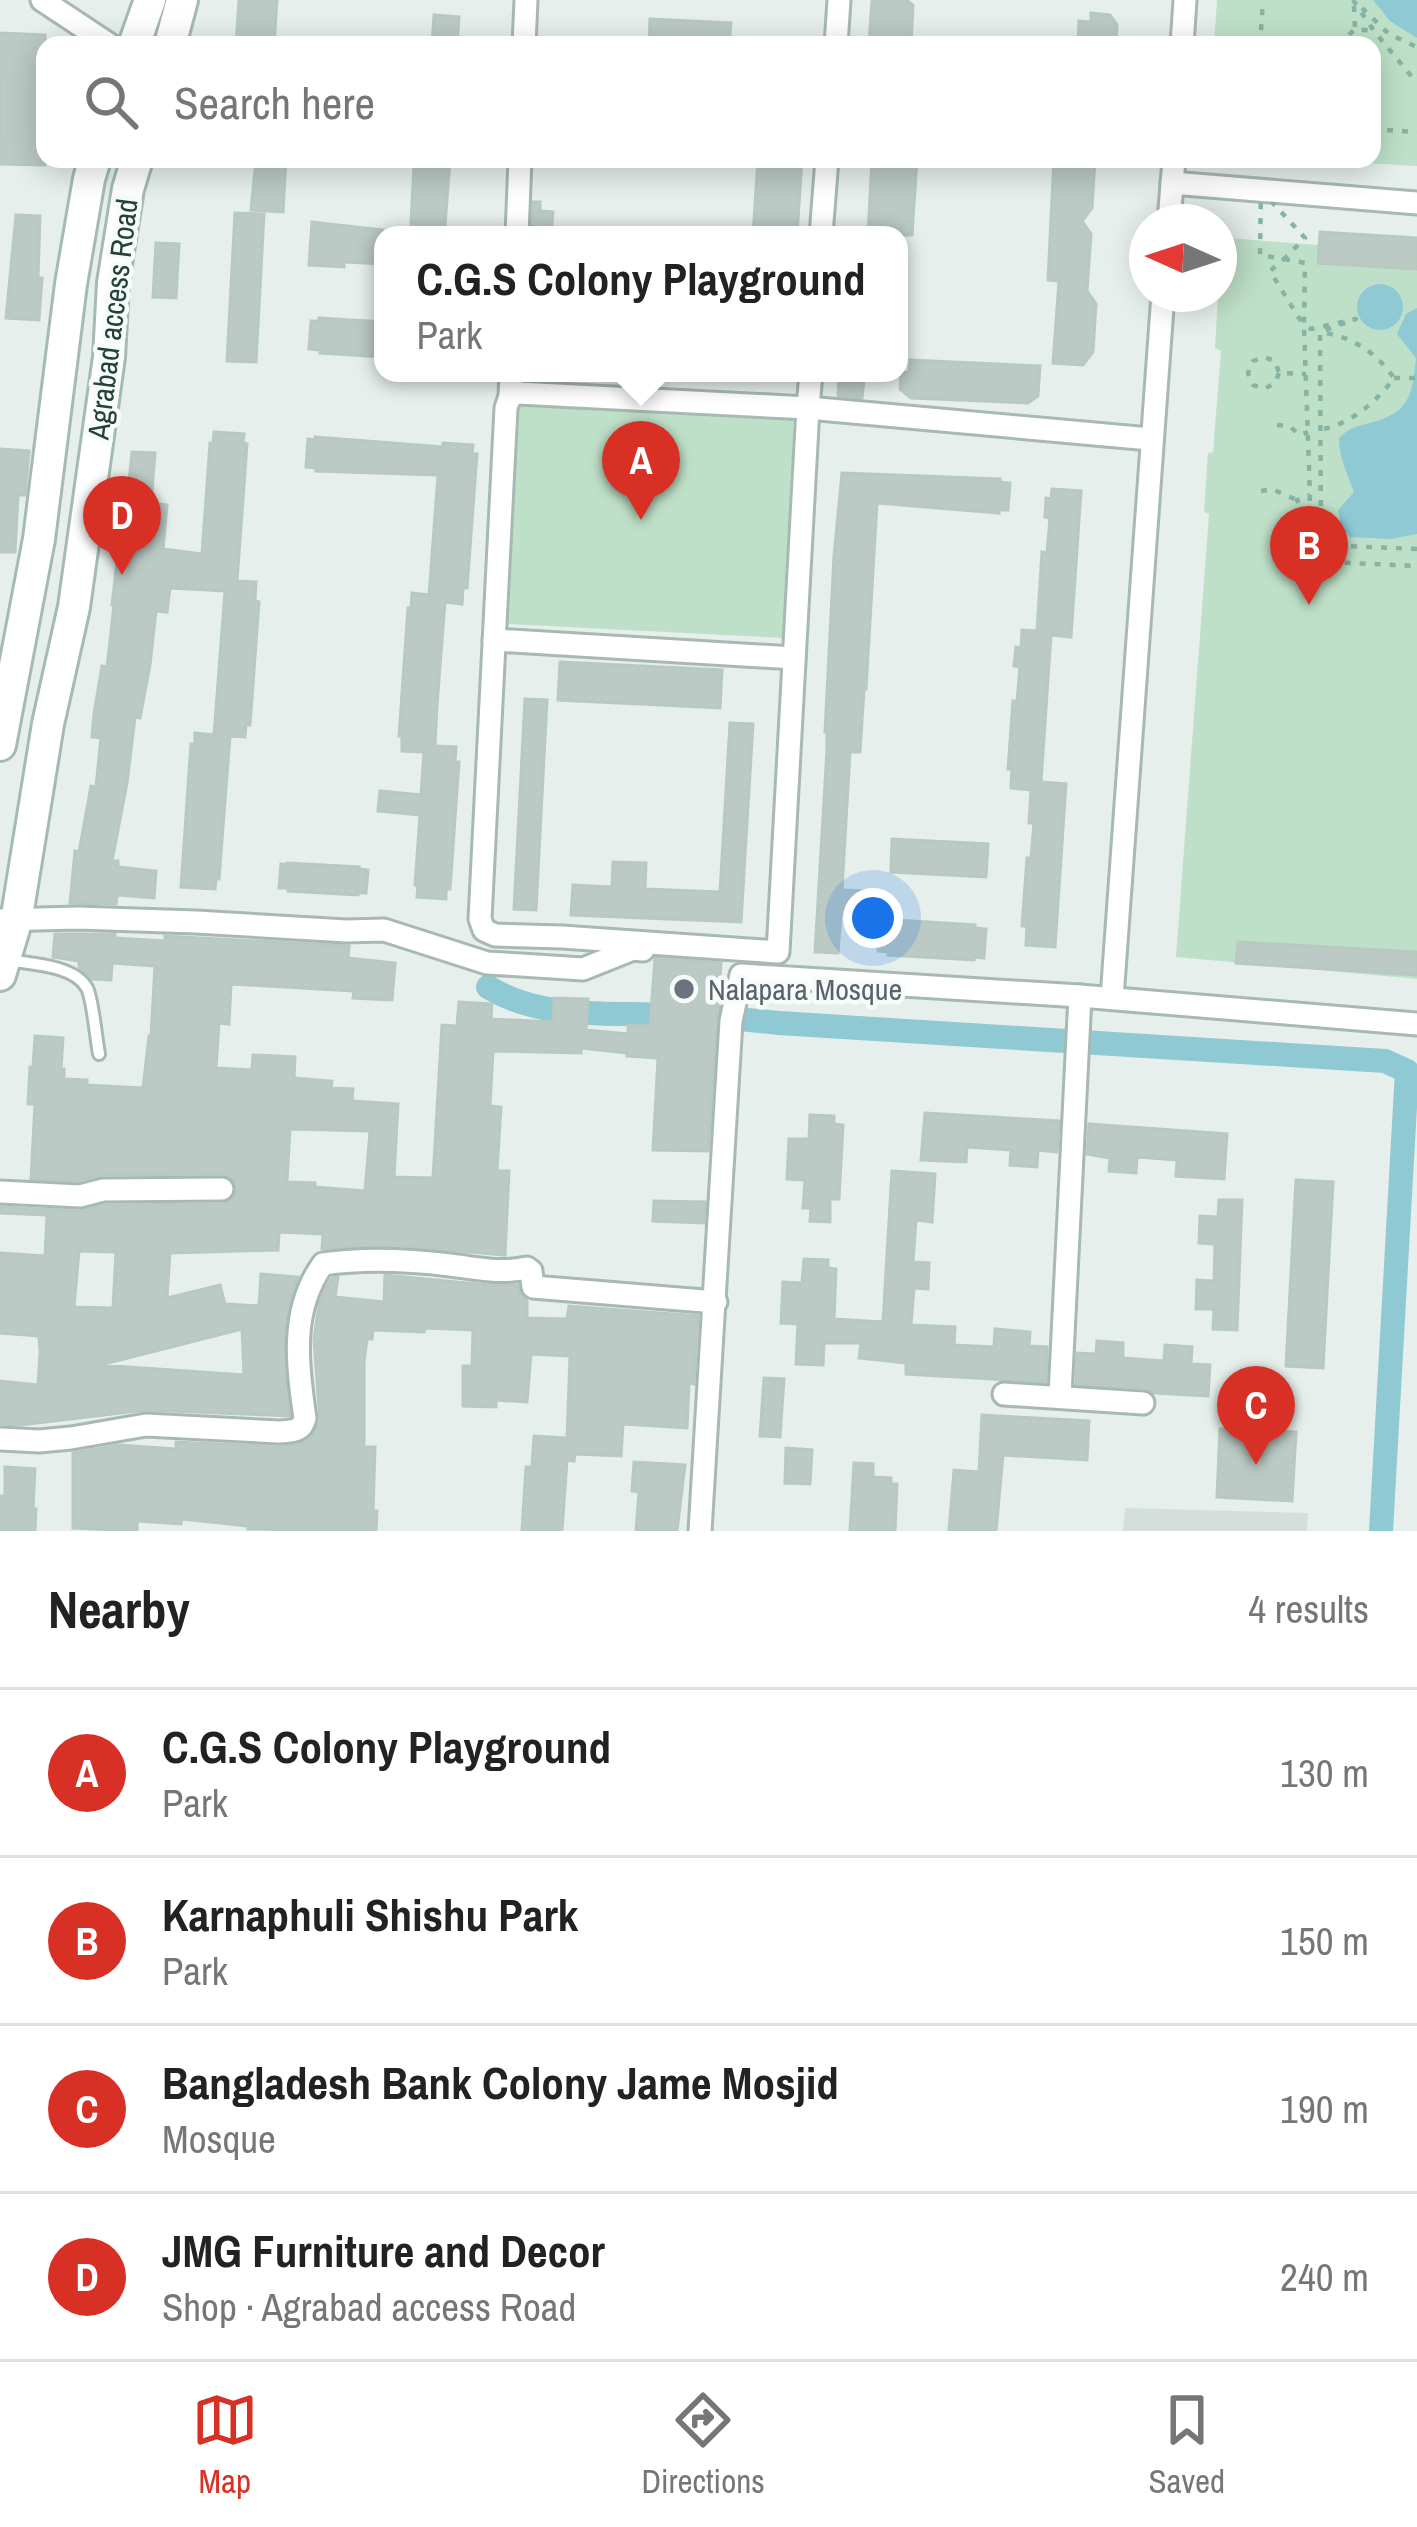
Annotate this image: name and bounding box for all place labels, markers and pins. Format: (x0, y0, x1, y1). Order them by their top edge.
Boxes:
pin: A (602, 421, 680, 520)
pin: D (83, 476, 161, 575)
pin: B (1270, 506, 1348, 605)
place label: Nalapara Mosque (708, 969, 902, 1009)
marker: Nalapara Mosque (671, 976, 697, 1002)
pin: C (1217, 1366, 1295, 1465)

